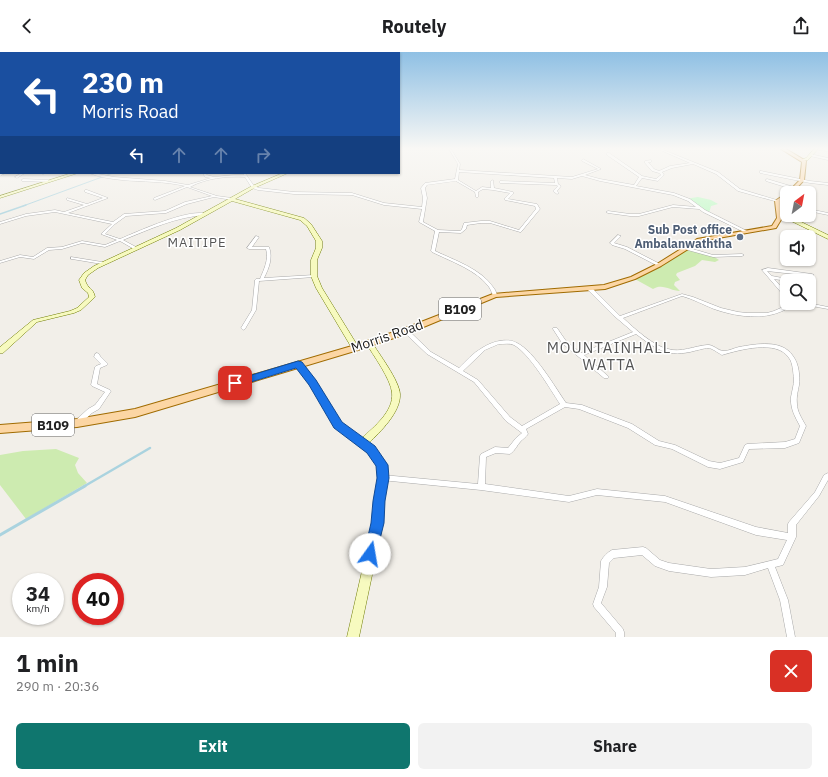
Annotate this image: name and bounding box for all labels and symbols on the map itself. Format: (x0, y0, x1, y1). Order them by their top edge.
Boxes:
north arrow (780, 186, 816, 222)
place label: Sub Post office Ambalanwaththa (634, 222, 732, 251)
marker: Sub Post office Ambalanwaththa (735, 232, 745, 242)
district label: MAITIPE (167, 234, 227, 251)
road number: B109 (439, 298, 481, 320)
street label: Morris Road (348, 315, 426, 357)
district label: MOUNTAINHALL WATTA (547, 338, 671, 374)
pin (218, 366, 252, 400)
road number: B109 (32, 414, 74, 436)
position arrow (349, 533, 391, 575)
speed limit sign: 40 (72, 573, 124, 625)

